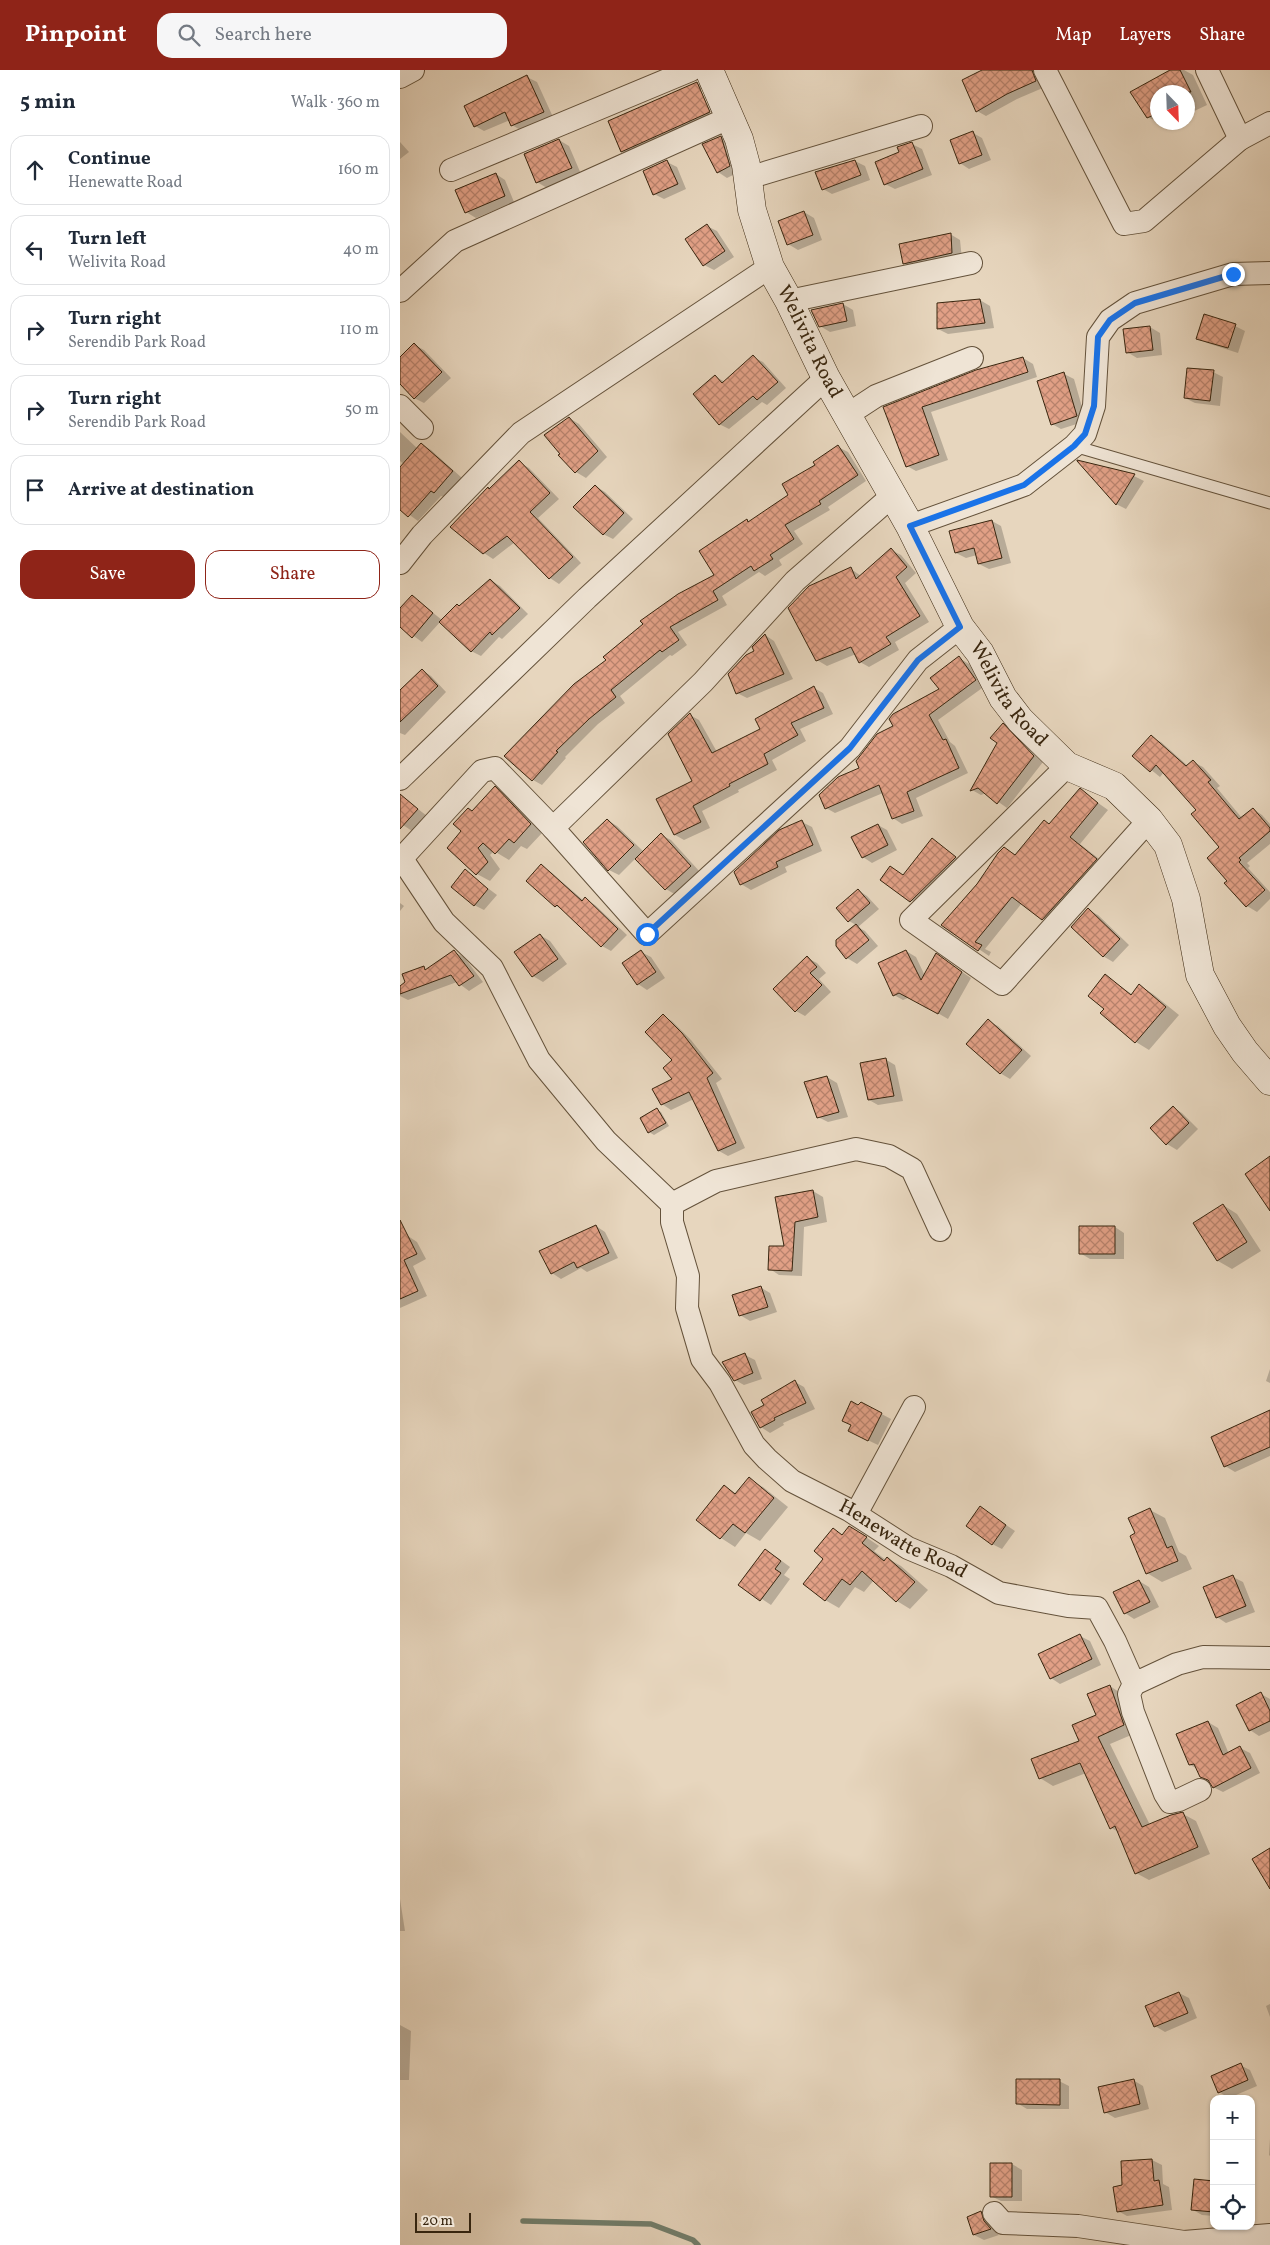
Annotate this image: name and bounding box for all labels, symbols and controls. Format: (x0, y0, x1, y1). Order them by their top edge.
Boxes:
search box (157, 13, 507, 58)
text: Pinpoint (25, 18, 127, 52)
icon: search (175, 21, 203, 49)
text: Search here (215, 22, 312, 48)
text: Map (1055, 23, 1091, 48)
text: Layers (1119, 23, 1171, 48)
text: Share (1199, 23, 1245, 48)
north arrow (1150, 85, 1195, 130)
text: 5 min (20, 88, 76, 117)
text: Walk · 360 m (291, 92, 380, 114)
text: Continue (68, 146, 151, 172)
icon: ahead (21, 156, 49, 184)
text: 160 m (338, 159, 379, 181)
text: Henewatte Road (68, 172, 183, 194)
text: Turn left (68, 226, 147, 252)
icon: left (21, 236, 49, 264)
text: 40 m (343, 239, 379, 261)
text: Welivita Road (68, 252, 166, 274)
route end (1222, 263, 1245, 286)
street label: Welivita Road (769, 281, 849, 404)
text: Turn right (68, 306, 161, 332)
icon: right (21, 316, 49, 344)
text: 110 m (340, 319, 379, 341)
text: Serendib Park Road (68, 332, 206, 354)
text: Turn right (68, 386, 161, 412)
icon: right (21, 396, 49, 424)
text: 50 m (345, 399, 379, 421)
text: Serendib Park Road (68, 412, 206, 434)
icon: arrive (21, 476, 49, 504)
text: Arrive at destination (68, 477, 254, 503)
button: Save (20, 550, 195, 599)
button: Share (205, 550, 380, 599)
street label: Welivita Road (962, 636, 1054, 754)
route start (636, 923, 659, 946)
street label: Henewatte Road (834, 1493, 972, 1586)
map controls (1210, 2095, 1255, 2230)
button: + (1210, 2095, 1255, 2140)
button: − (1210, 2140, 1255, 2185)
button: locate (1210, 2185, 1255, 2230)
scale bar (415, 2210, 471, 2233)
text: 20 m (422, 2212, 453, 2231)

